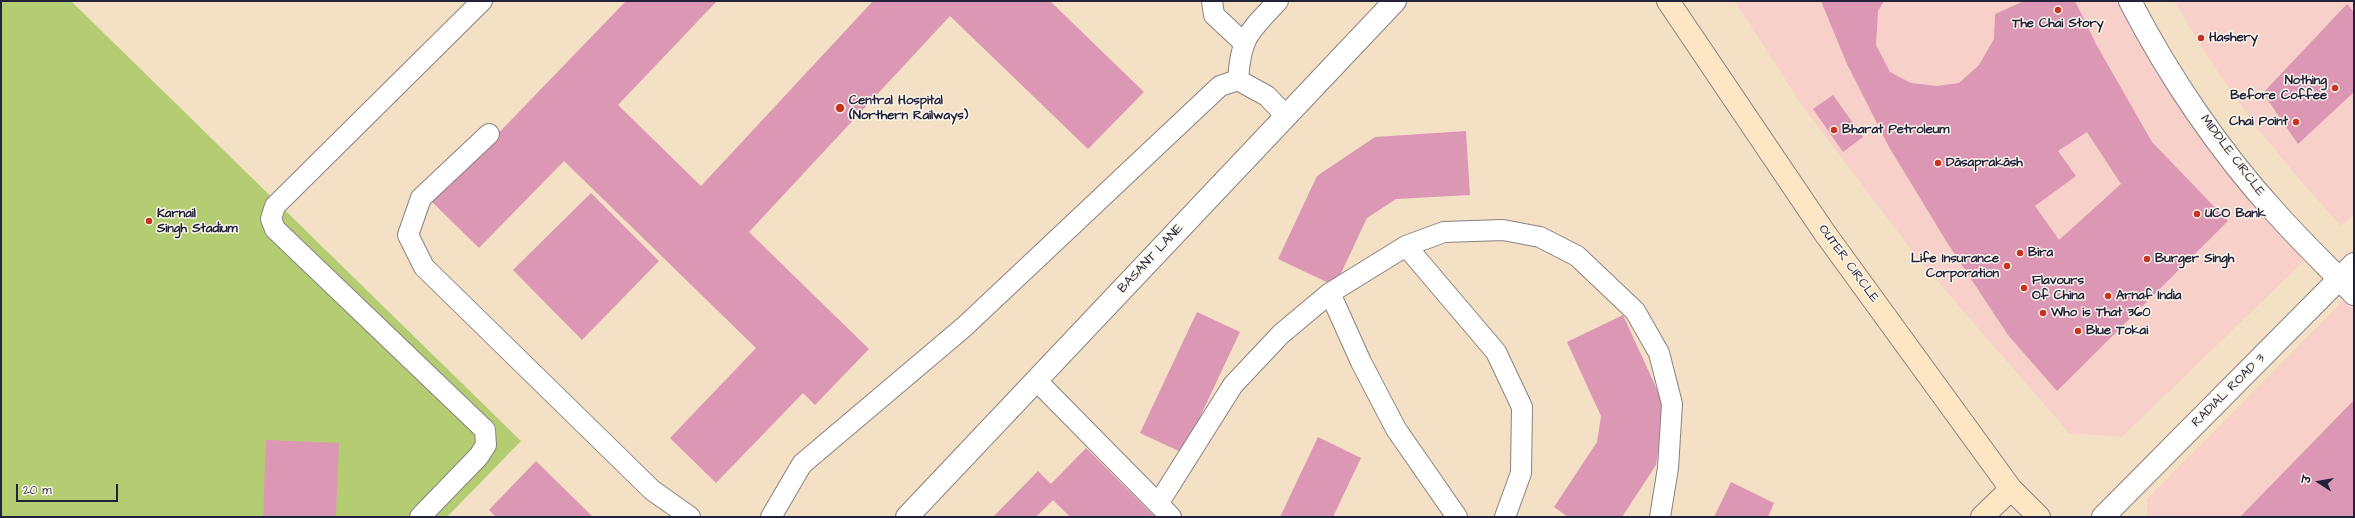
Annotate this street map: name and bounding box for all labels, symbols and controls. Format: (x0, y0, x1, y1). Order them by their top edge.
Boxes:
marker: The Chai Story (2053, 5, 2063, 15)
place label: The Chai Story (2012, 16, 2104, 32)
place label: Hashery (2209, 30, 2258, 46)
marker: Hashery (2196, 33, 2206, 43)
place label: Nothing Before Coffee (2230, 73, 2327, 104)
marker: Nothing Before Coffee (2330, 83, 2340, 93)
place label: Central Hospital (Northern Railways) (849, 93, 968, 124)
marker: Central Hospital (Northern Railways) (834, 102, 846, 114)
street label: MIDDLE CIRCLE (2196, 112, 2268, 200)
place label: Chai Point (2229, 114, 2288, 130)
marker: Chai Point (2291, 117, 2301, 127)
place label: Bharat Petroleum (1842, 122, 1949, 138)
marker: Bharat Petroleum (1829, 125, 1839, 135)
place label: Dāsaprakāsh (1946, 155, 2023, 171)
marker: Dāsaprakāsh (1933, 158, 1943, 168)
place label: Karnail Singh Stadium (157, 206, 238, 237)
place label: UCO Bank (2205, 206, 2266, 222)
marker: UCO Bank (2192, 209, 2202, 219)
marker: Karnail Singh Stadium (144, 216, 154, 226)
street label: BASANT LANE (1115, 221, 1187, 297)
street label: OUTER CIRCLE (1814, 222, 1882, 306)
place label: Bira (2028, 245, 2053, 261)
marker: Bira (2015, 248, 2025, 258)
place label: Life Insurance Corporation (1911, 251, 1999, 282)
place label: Burger Singh (2155, 251, 2234, 267)
marker: Burger Singh (2142, 254, 2152, 264)
marker: Life Insurance Corporation (2002, 261, 2012, 271)
place label: Flavours Of China (2032, 273, 2084, 304)
marker: Flavours Of China (2019, 283, 2029, 293)
place label: Arnaf India (2116, 288, 2181, 304)
marker: Arnaf India (2103, 291, 2113, 301)
place label: Who is That 360 (2051, 305, 2150, 321)
marker: Who is That 360 (2038, 308, 2048, 318)
place label: Blue Tokai (2086, 323, 2148, 339)
marker: Blue Tokai (2073, 326, 2083, 336)
street label: RADIAL ROAD 3 (2189, 351, 2269, 431)
north arrow (2299, 462, 2339, 502)
text: उ (2299, 474, 2315, 485)
scale bar (18, 476, 120, 502)
text: 20 m (23, 482, 52, 499)

